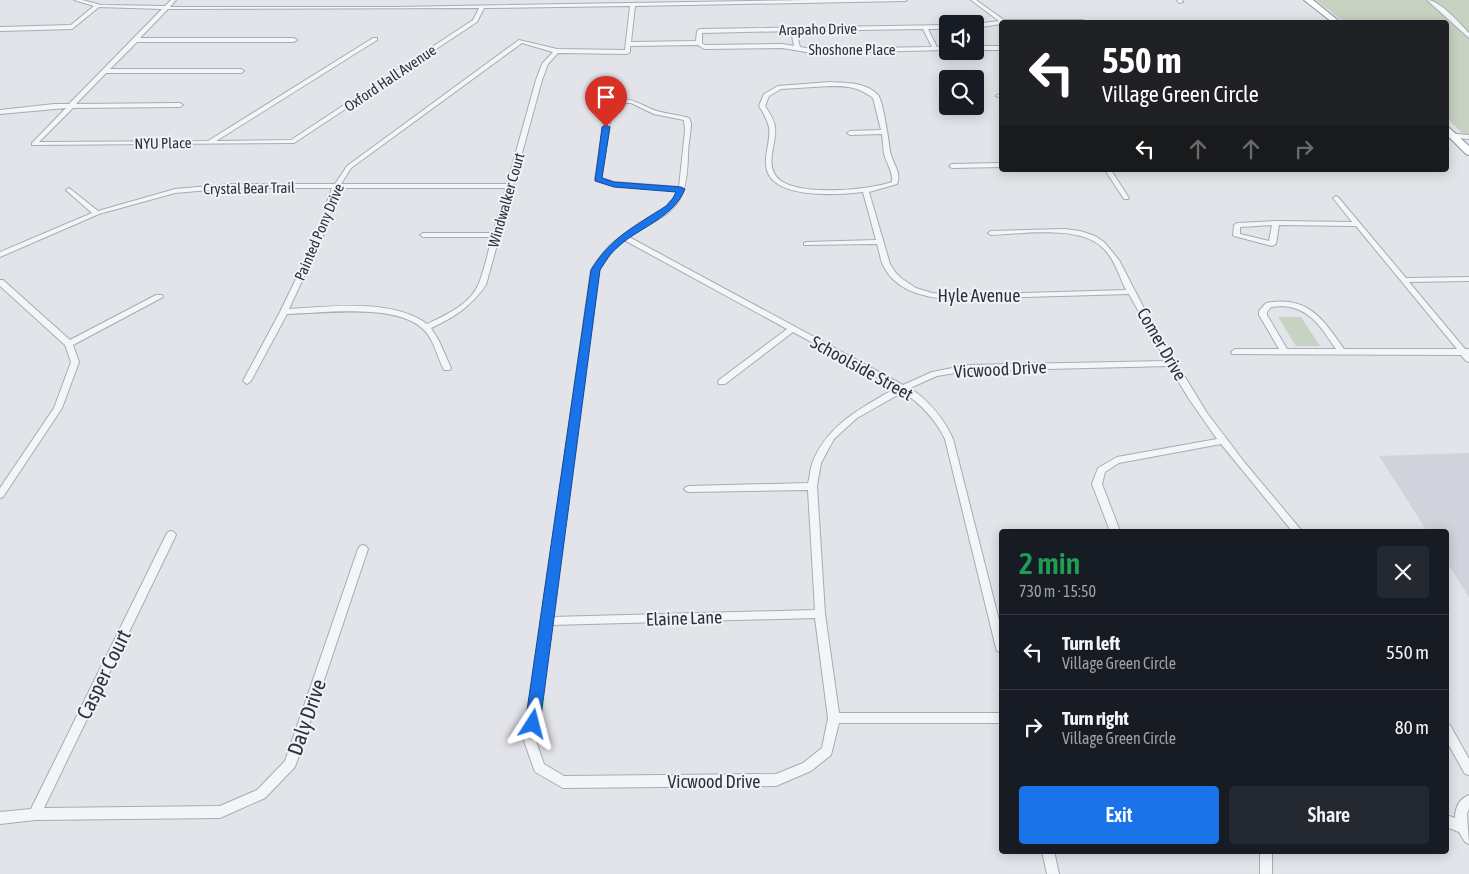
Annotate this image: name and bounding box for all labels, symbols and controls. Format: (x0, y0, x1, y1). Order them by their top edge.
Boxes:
map controls (939, 15, 984, 115)
button: sound (939, 15, 984, 60)
street label: Arapaho Drive (779, 20, 857, 38)
icon: left (1019, 40, 1084, 105)
text: 550 m (1102, 40, 1181, 80)
street label: Oxford Hall Avenue (341, 41, 439, 115)
street label: Shoshone Place (808, 41, 896, 58)
button: search (939, 70, 984, 115)
pin (585, 76, 627, 127)
text: Village Green Circle (1102, 81, 1259, 107)
icon: arrive (592, 83, 620, 111)
street label: NYU Place (134, 134, 192, 152)
icon: left (1131, 135, 1159, 163)
icon: ahead (1184, 135, 1212, 163)
icon: ahead (1237, 135, 1265, 163)
icon: right (1290, 135, 1318, 163)
street label: Windwalker Court (484, 151, 528, 249)
street label: Crystal Bear Trail (203, 179, 295, 197)
street label: Painted Pony Drive (291, 181, 347, 283)
street label: Hyle Avenue (938, 285, 1020, 306)
street label: Comer Drive (1133, 304, 1191, 384)
street label: Schoolside Street (807, 331, 917, 405)
street label: Vicwood Drive (953, 356, 1047, 382)
text: 2 min (1019, 546, 1080, 580)
button: close (1377, 546, 1429, 598)
text: 730 m · 15:50 (1019, 582, 1096, 600)
street label: Elaine Lane (645, 606, 723, 630)
street label: Casper Court (71, 625, 135, 723)
text: Turn left (1062, 632, 1120, 654)
icon: left (1019, 638, 1047, 666)
text: 550 m (1386, 641, 1429, 663)
text: Village Green Circle (1062, 654, 1176, 672)
street label: Daly Drive (282, 676, 330, 758)
position arrow (506, 697, 558, 749)
text: Turn right (1062, 707, 1129, 729)
icon: right (1019, 713, 1047, 741)
text: 80 m (1395, 716, 1429, 738)
text: Village Green Circle (1062, 729, 1176, 747)
street label: Vicwood Drive (667, 771, 761, 792)
button: Exit (1019, 786, 1219, 844)
button: Share (1229, 786, 1429, 844)

